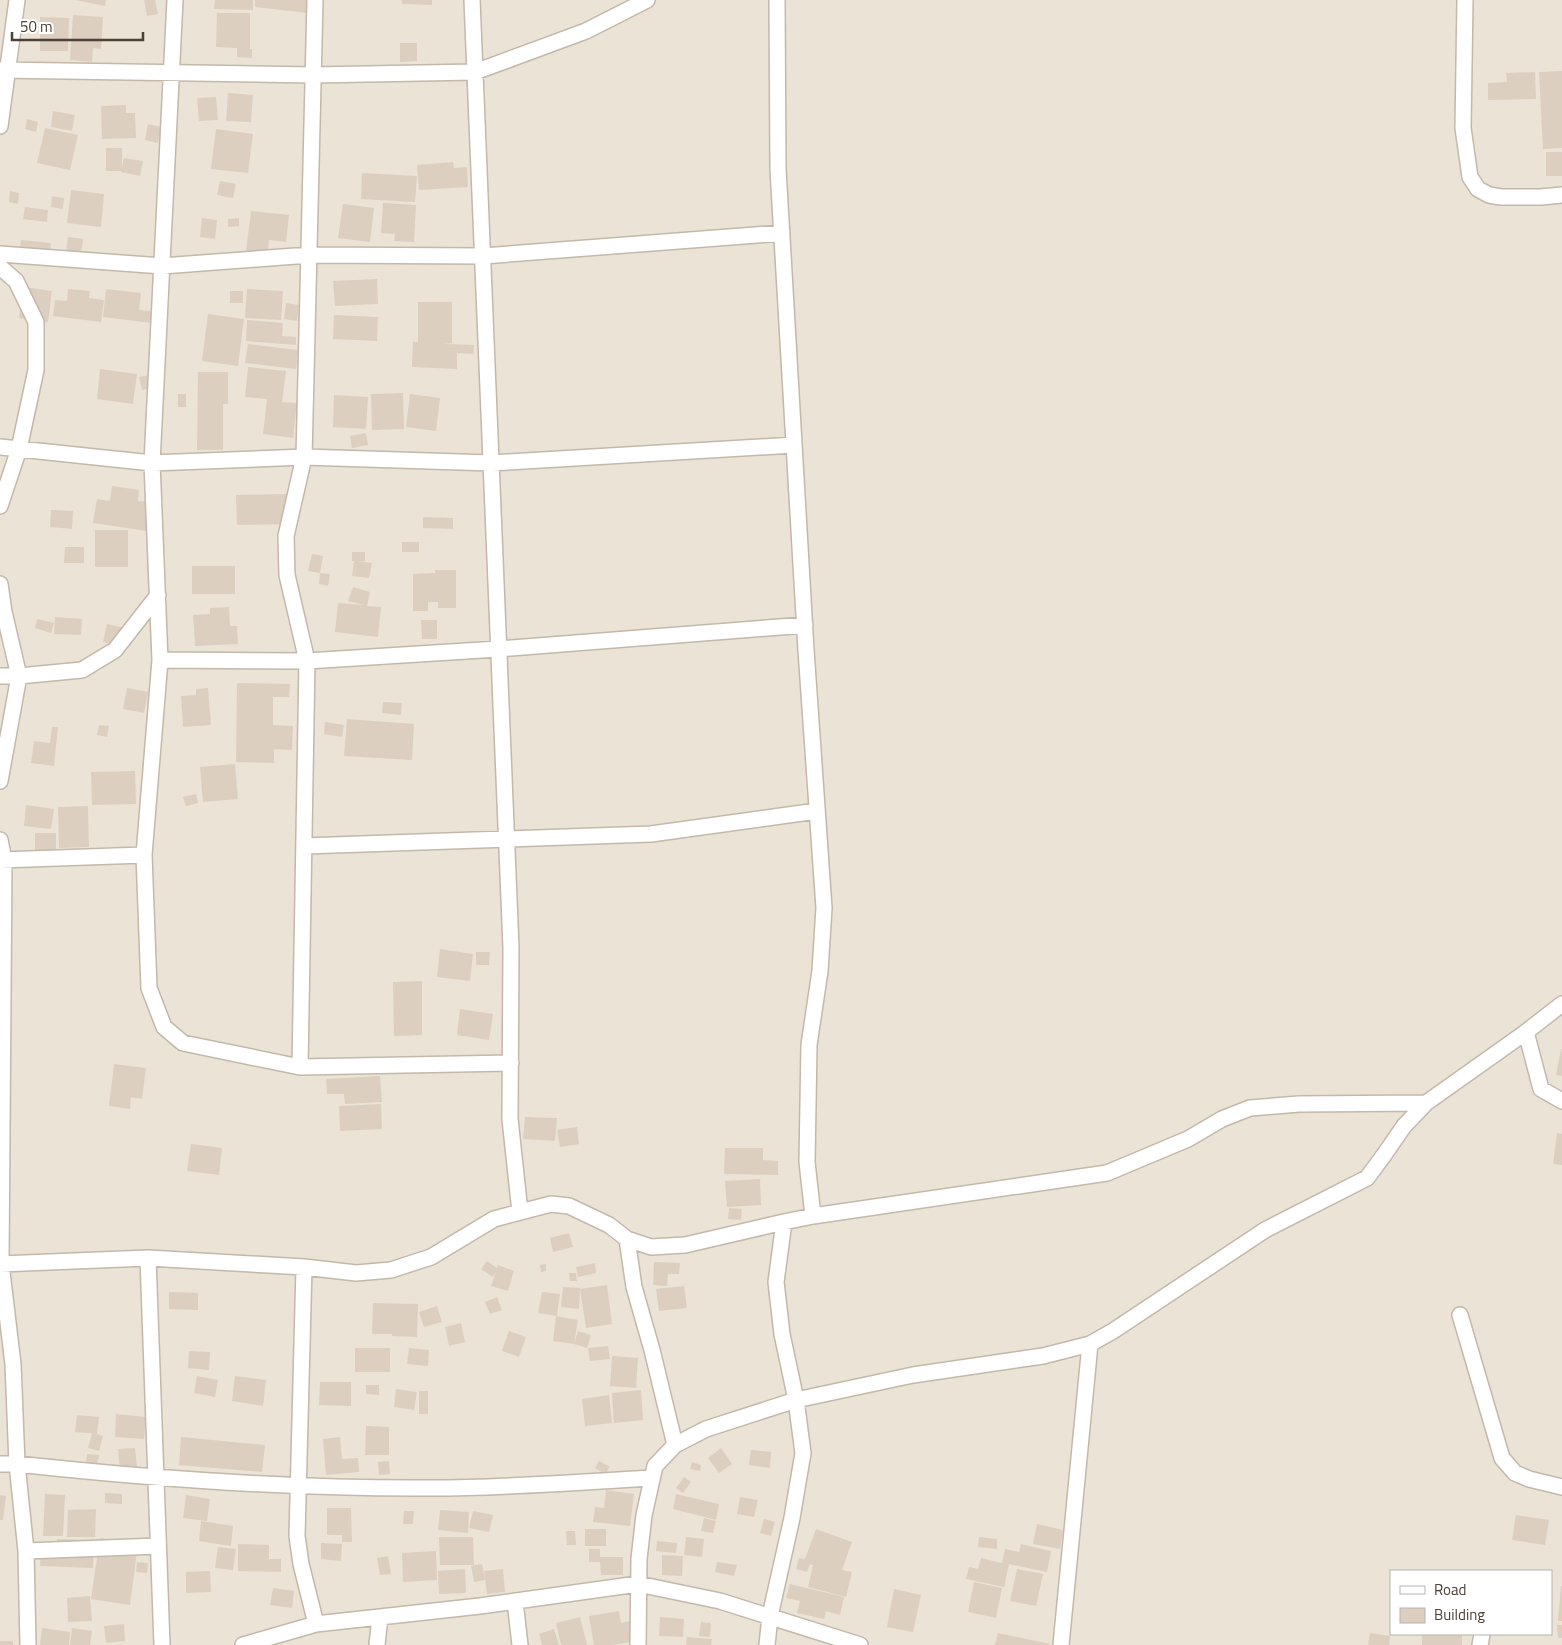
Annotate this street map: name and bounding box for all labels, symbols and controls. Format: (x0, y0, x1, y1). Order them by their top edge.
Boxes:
scale bar (12, 10, 144, 42)
text: 50 m (20, 15, 53, 38)
legend (1390, 1570, 1552, 1635)
text: Road (1434, 1578, 1466, 1601)
text: Building (1434, 1603, 1485, 1626)

